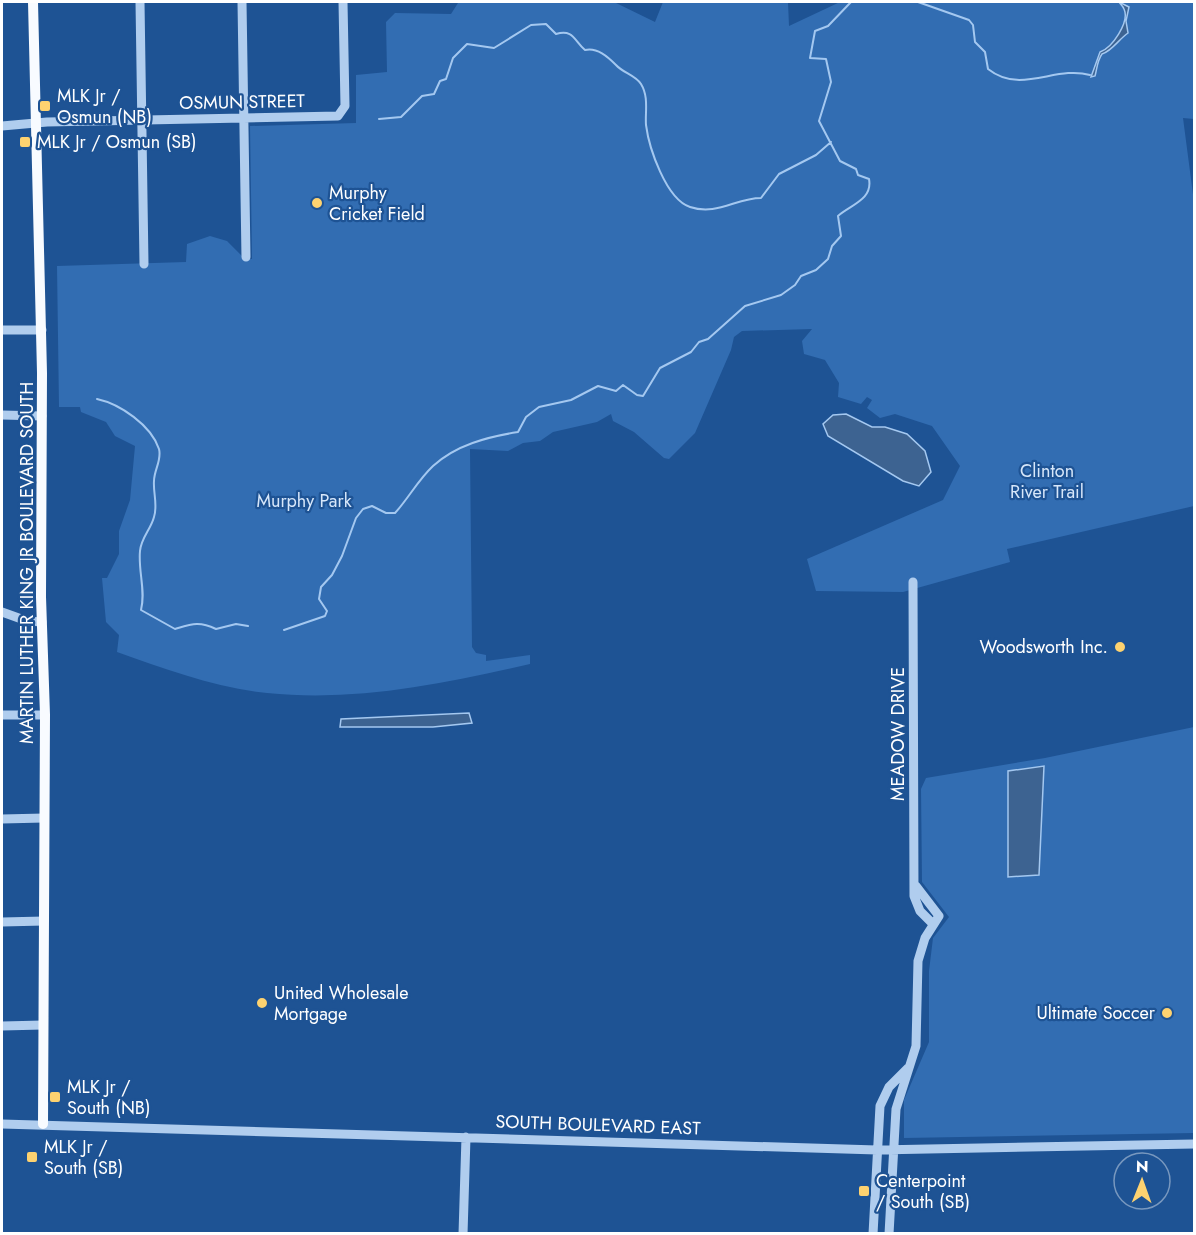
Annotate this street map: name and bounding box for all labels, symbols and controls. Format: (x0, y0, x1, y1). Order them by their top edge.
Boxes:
place label: MLK Jr / Osmun (NB) (57, 83, 152, 130)
street label: OSMUN STREET (179, 88, 306, 116)
marker: MLK Jr / Osmun (NB) (38, 99, 52, 113)
place label: MLK Jr / Osmun (SB) (37, 129, 197, 155)
marker: MLK Jr / Osmun (SB) (18, 135, 32, 149)
place label: Murphy Cricket Field (329, 180, 425, 227)
marker: Murphy Cricket Field (310, 196, 324, 210)
street label: MARTIN LUTHER KING JR BOULEVARD SOUTH (14, 382, 40, 744)
park label: Clinton River Trail (1010, 458, 1084, 505)
park label: Murphy Park (256, 488, 352, 514)
place label: Woodsworth Inc. (980, 634, 1108, 660)
marker: Woodsworth Inc. (1113, 640, 1127, 654)
street label: MEADOW DRIVE (885, 667, 911, 801)
place label: United Wholesale Mortgage (274, 980, 408, 1027)
marker: United Wholesale Mortgage (255, 996, 269, 1010)
place label: Ultimate Soccer (1037, 1000, 1156, 1026)
marker: Ultimate Soccer (1160, 1006, 1174, 1020)
place label: MLK Jr / South (NB) (67, 1074, 150, 1121)
marker: MLK Jr / South (NB) (48, 1090, 62, 1104)
street label: SOUTH BOULEVARD EAST (495, 1108, 702, 1142)
place label: MLK Jr / South (SB) (44, 1134, 123, 1181)
marker: MLK Jr / South (SB) (25, 1150, 39, 1164)
north arrow (1112, 1151, 1172, 1211)
text: N (1136, 1155, 1149, 1178)
place label: Centerpoint / South (SB) (876, 1168, 970, 1215)
marker: Centerpoint / South (SB) (857, 1184, 871, 1198)

